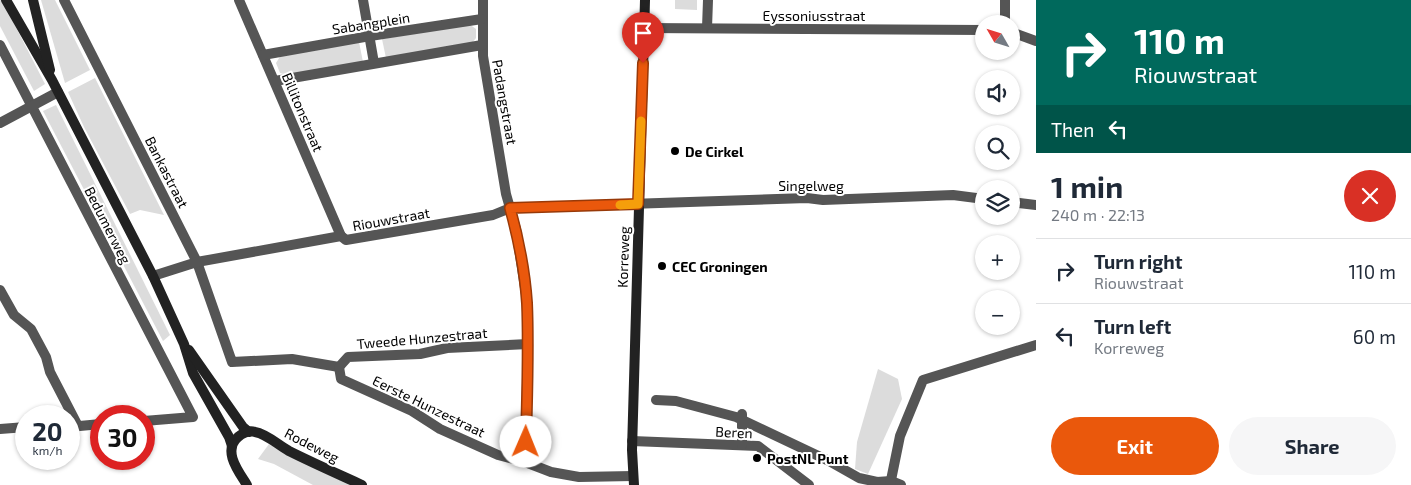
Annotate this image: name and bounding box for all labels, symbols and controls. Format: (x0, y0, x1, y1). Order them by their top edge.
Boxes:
street label: Eyssoniusstraat (763, 7, 865, 24)
street label: Sabangplein (331, 8, 411, 38)
pin (622, 12, 664, 63)
north arrow (975, 15, 1020, 60)
map controls (975, 15, 1020, 335)
icon: arrive (629, 19, 657, 47)
text: 110 m (1134, 19, 1225, 61)
icon: right (1051, 20, 1116, 85)
street label: Padangstraat (489, 58, 521, 146)
text: Riouwstraat (1134, 61, 1257, 87)
street label: Billitonstraat (279, 70, 327, 154)
button: sound (975, 70, 1020, 115)
icon: left (1104, 115, 1132, 143)
text: Then (1051, 118, 1094, 141)
button: search (975, 125, 1020, 170)
street label: Bankastraat (142, 133, 192, 211)
place label: De Cirkel (685, 143, 744, 160)
marker: De Cirkel (669, 145, 681, 157)
text: 1 min (1051, 168, 1123, 204)
button: close (1344, 170, 1396, 222)
street label: Singelweg (778, 177, 844, 194)
button: layers (975, 180, 1020, 225)
street label: Bedumerweg (81, 184, 135, 267)
street label: Riouwstraat (351, 204, 431, 234)
text: 240 m · 22:13 (1051, 205, 1145, 224)
street label: Korreweg (613, 226, 633, 288)
button: + (975, 235, 1020, 280)
text: Turn right (1094, 250, 1182, 273)
icon: right (1051, 257, 1079, 285)
place label: CEC Groningen (672, 258, 768, 275)
marker: CEC Groningen (656, 260, 668, 272)
text: 110 m (1349, 260, 1396, 283)
text: Riouwstraat (1094, 273, 1184, 292)
button: − (975, 290, 1020, 335)
text: Turn left (1094, 315, 1171, 338)
icon: left (1051, 322, 1079, 350)
street label: Tweede Hunzestraat (356, 324, 488, 352)
text: 60 m (1353, 325, 1396, 348)
text: Korreweg (1094, 338, 1164, 357)
street label: Eerste Hunzestraat (370, 371, 488, 441)
speed limit sign: 30 (90, 405, 155, 470)
position arrow (499, 415, 551, 467)
text: 20 (32, 416, 63, 446)
button: Exit (1051, 417, 1219, 475)
button: Share (1229, 417, 1396, 475)
street label: Beren (715, 423, 753, 441)
street label: Rodeweg (282, 424, 342, 466)
text: km/h (33, 443, 62, 457)
place label: PostNL Punt (767, 450, 849, 467)
marker: PostNL Punt (751, 452, 763, 464)

